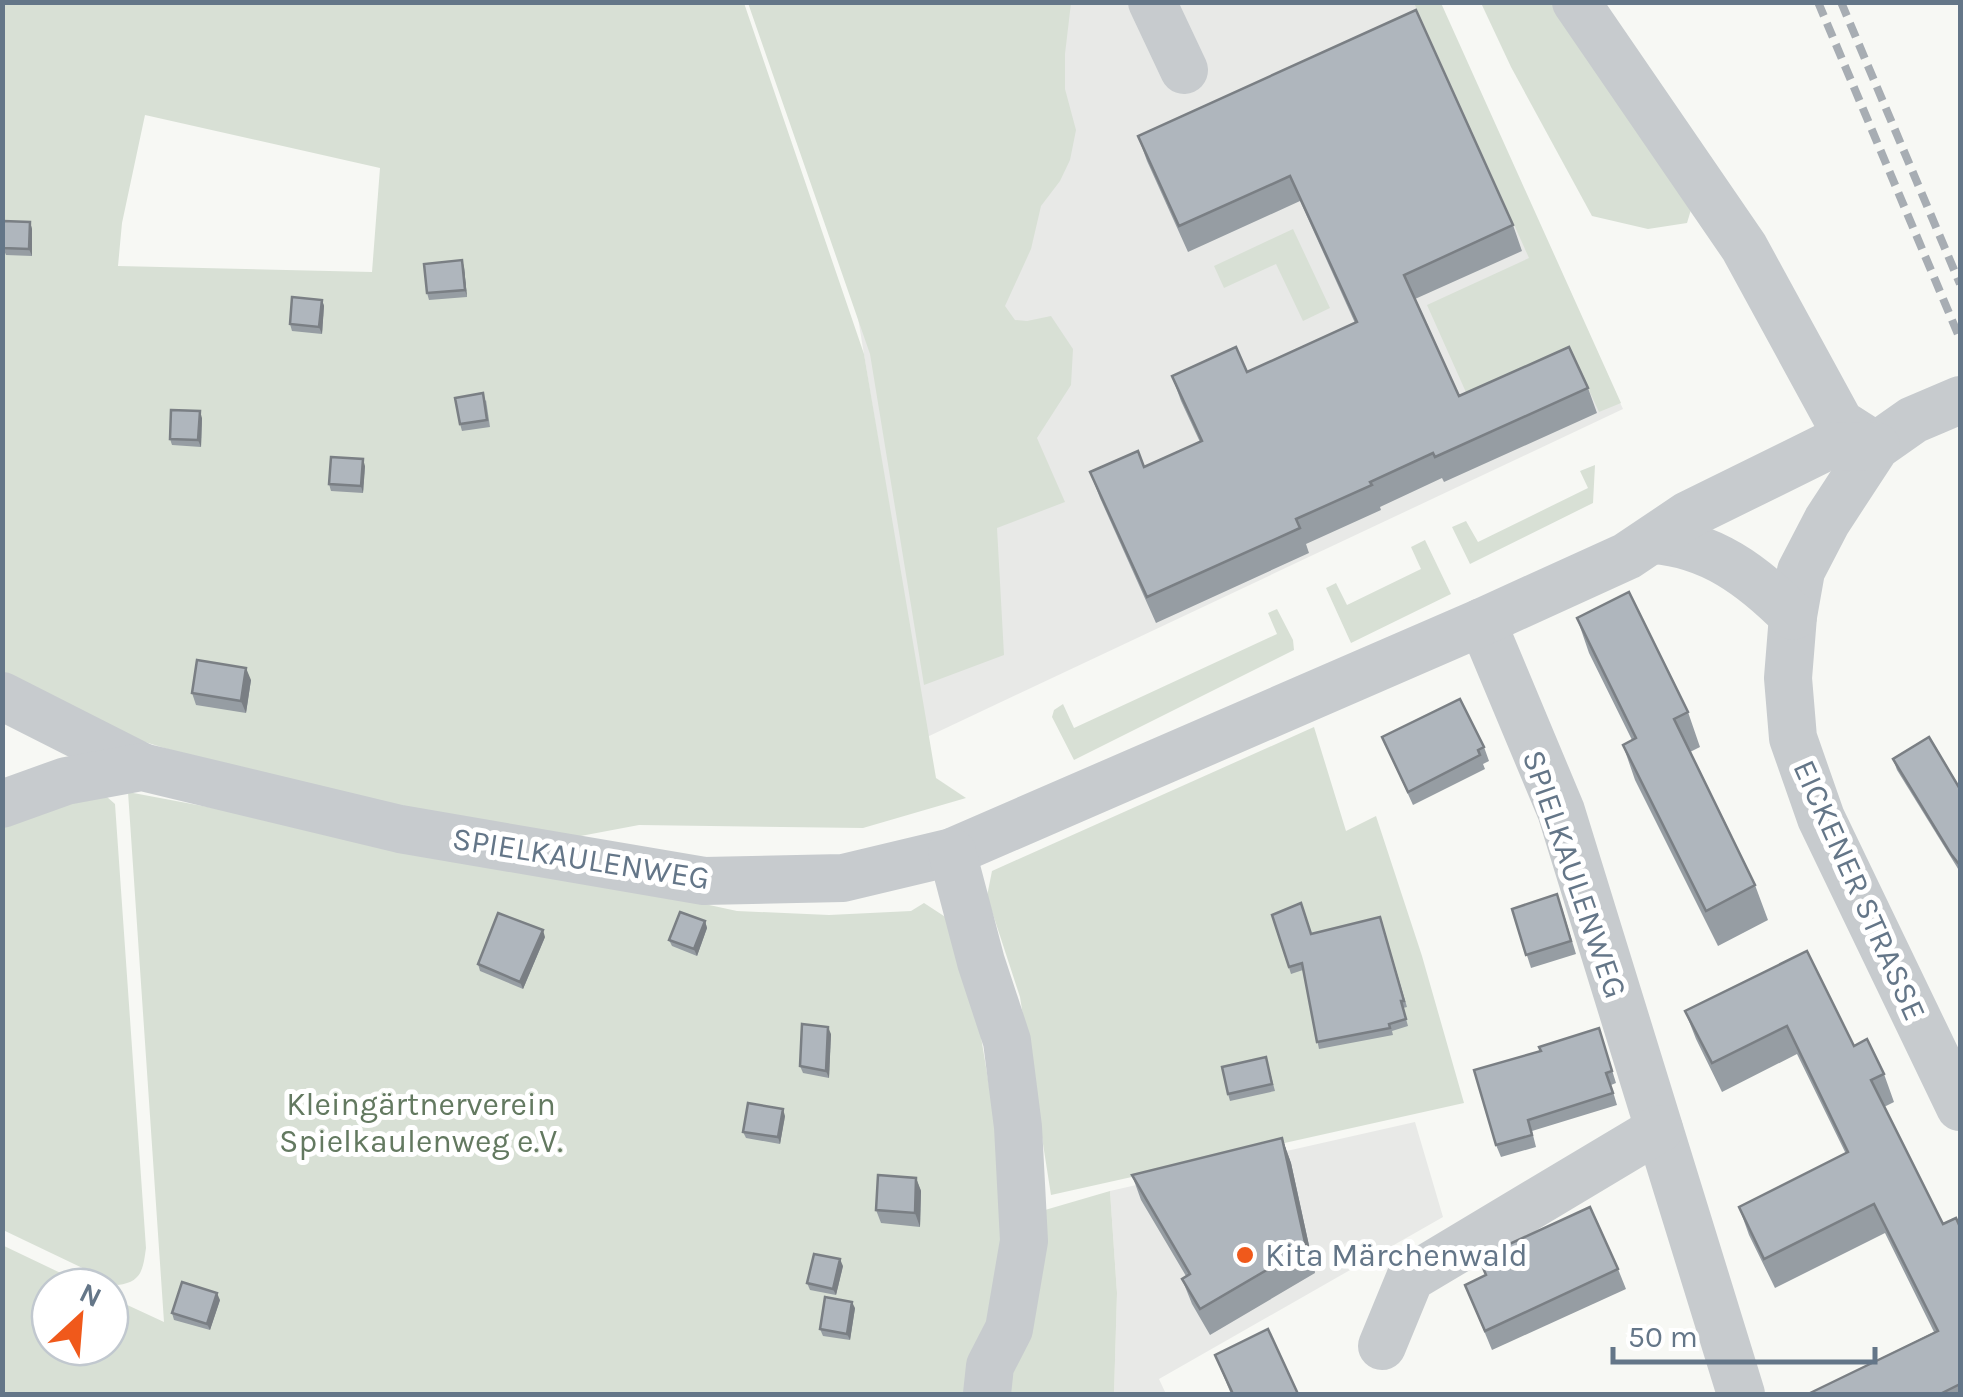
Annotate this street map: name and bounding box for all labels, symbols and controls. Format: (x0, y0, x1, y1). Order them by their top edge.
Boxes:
street label: SPIELKAULENWEG (1515, 745, 1634, 1003)
street label: EICKENER STRASSE (1785, 754, 1934, 1026)
street label: SPIELKAULENWEG (450, 820, 712, 897)
park label: Kleingärtnerverein Spielkaulenweg e.V. (279, 1086, 563, 1160)
place label: Kita Märchenwald (1265, 1237, 1528, 1274)
marker: Kita Märchenwald (1234, 1244, 1256, 1266)
north arrow (30, 1267, 130, 1367)
text: N (74, 1276, 107, 1314)
scale bar (1613, 1302, 1876, 1364)
text: 50 m (1628, 1319, 1698, 1355)

